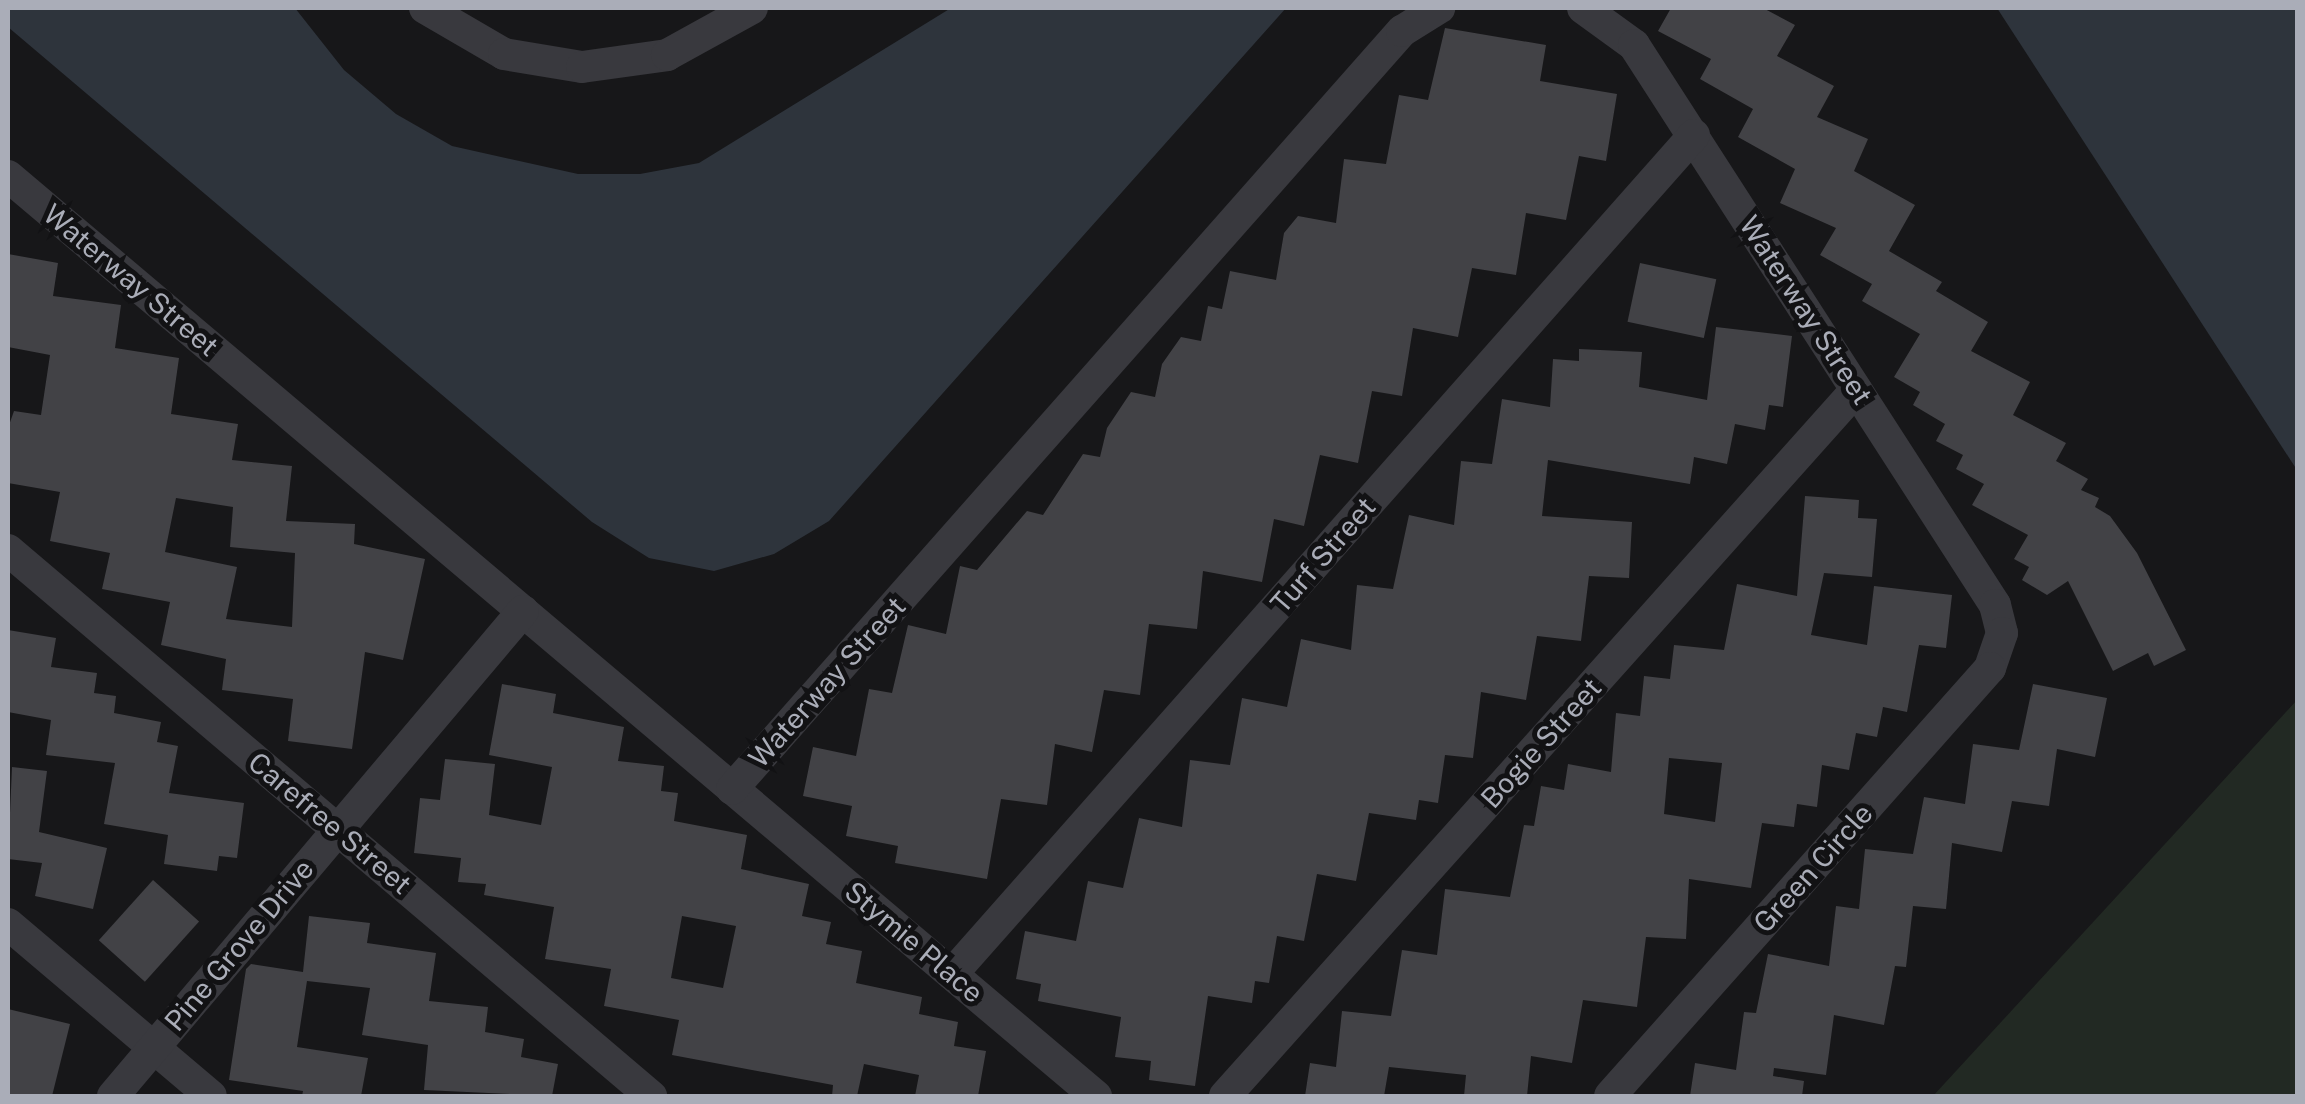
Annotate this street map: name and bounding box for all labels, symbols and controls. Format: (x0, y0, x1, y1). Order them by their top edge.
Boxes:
street label: Waterway Street (37, 197, 225, 363)
street label: Waterway Street (1733, 209, 1879, 411)
street label: Turf Street (1264, 490, 1382, 620)
street label: Waterway Street (742, 590, 912, 774)
street label: Bogie Street (1474, 671, 1608, 815)
street label: Carefree Street (242, 745, 418, 901)
street label: Green Circle (1746, 797, 1880, 939)
street label: Pine Grove Drive (157, 852, 321, 1038)
street label: Stymie Place (838, 874, 990, 1010)

